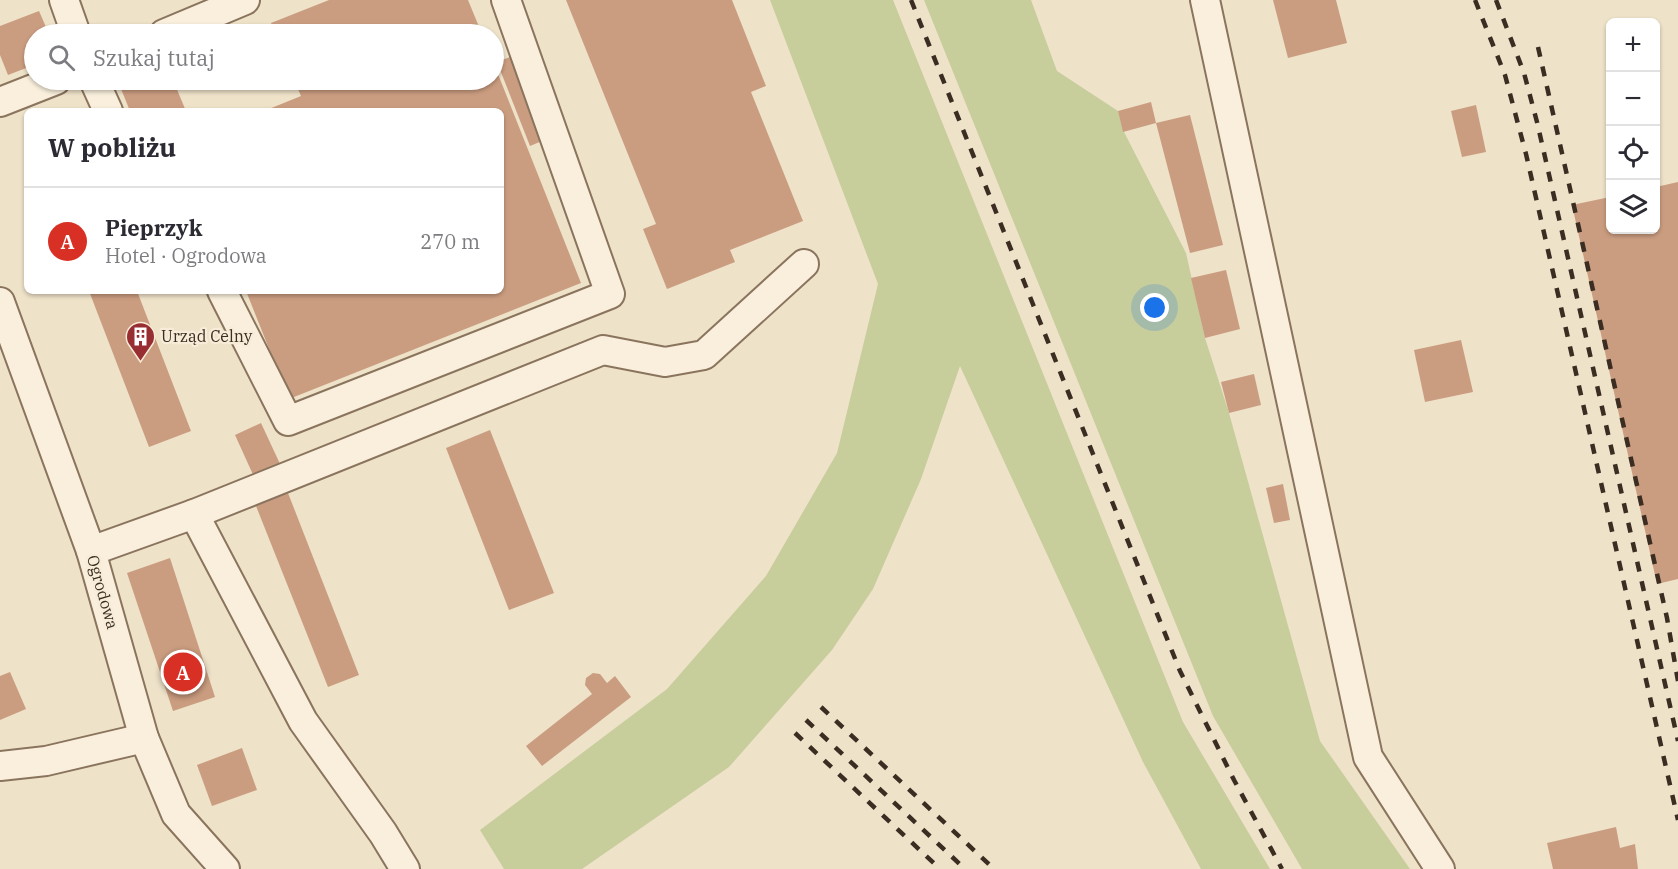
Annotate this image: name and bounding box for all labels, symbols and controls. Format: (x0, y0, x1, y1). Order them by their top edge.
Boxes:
map controls (1606, 18, 1660, 234)
button: + (1606, 18, 1660, 72)
search box (24, 24, 504, 90)
icon: search (45, 41, 78, 74)
text: Szukaj tutaj (93, 43, 215, 72)
button: − (1606, 72, 1660, 126)
button: locate (1606, 126, 1660, 180)
text: W pobliżu (48, 130, 176, 164)
button: layers (1606, 180, 1660, 234)
text: Pieprzyk (105, 213, 202, 242)
text: A (61, 228, 74, 255)
text: 270 m (420, 228, 480, 255)
text: Hotel · Ogrodowa (105, 242, 267, 269)
your location (1140, 293, 1169, 322)
building icon: Urząd Celny (124, 320, 156, 362)
place label: Urząd Celny (161, 326, 253, 346)
street label: Ogrodowa (83, 553, 123, 632)
pin: A (164, 650, 202, 694)

